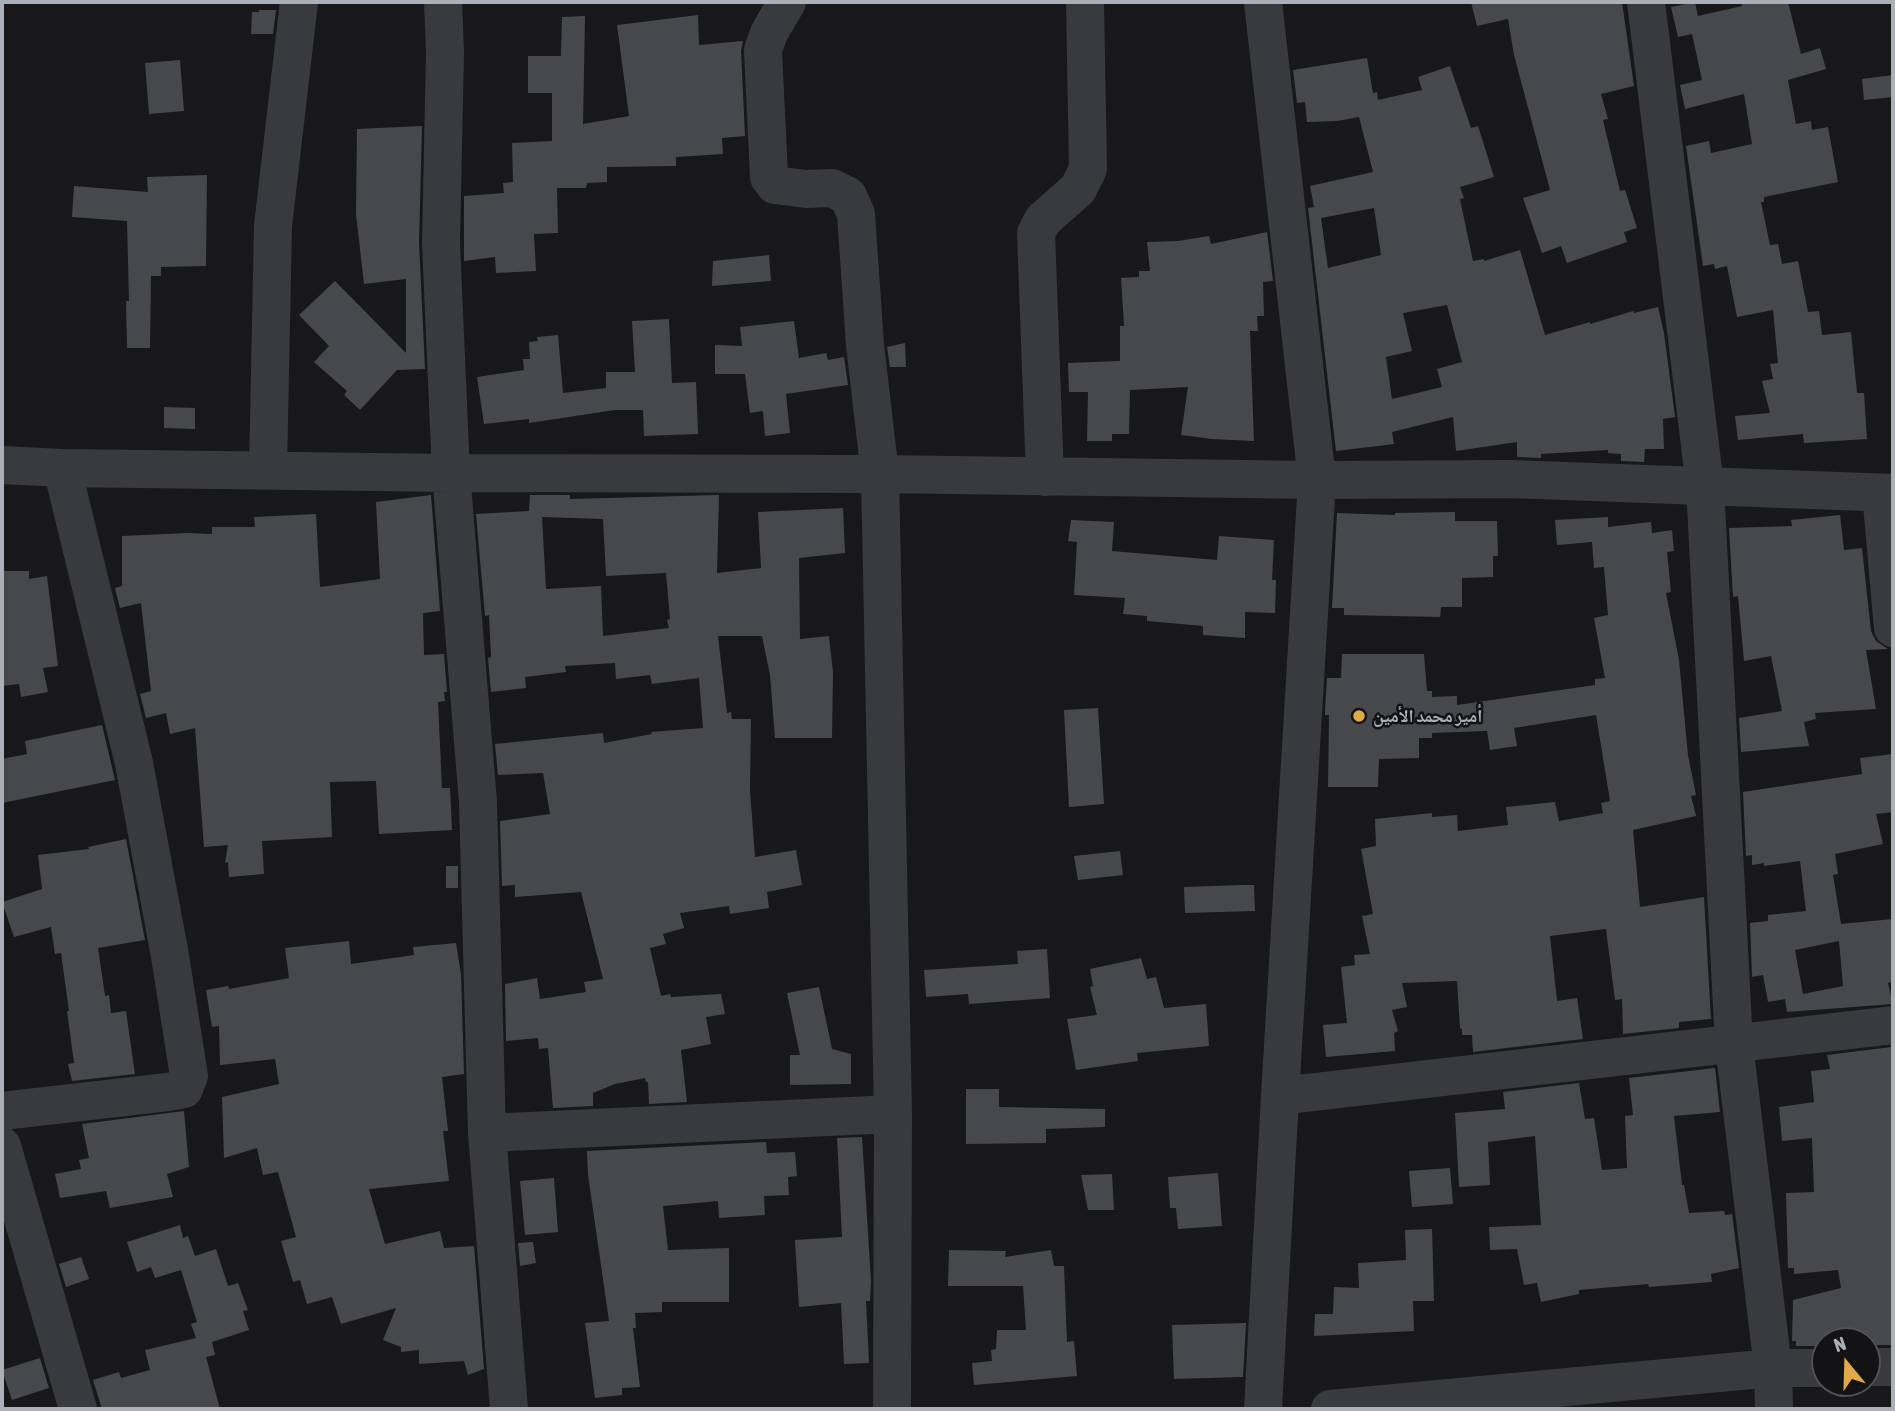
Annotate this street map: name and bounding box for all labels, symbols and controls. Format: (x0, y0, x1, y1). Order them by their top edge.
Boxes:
place label: أمير محمد الأمين (1373, 705, 1482, 727)
marker: أمير محمد الأمين (1351, 708, 1367, 724)
north arrow (1811, 1327, 1881, 1397)
text: N (1831, 1332, 1849, 1356)

